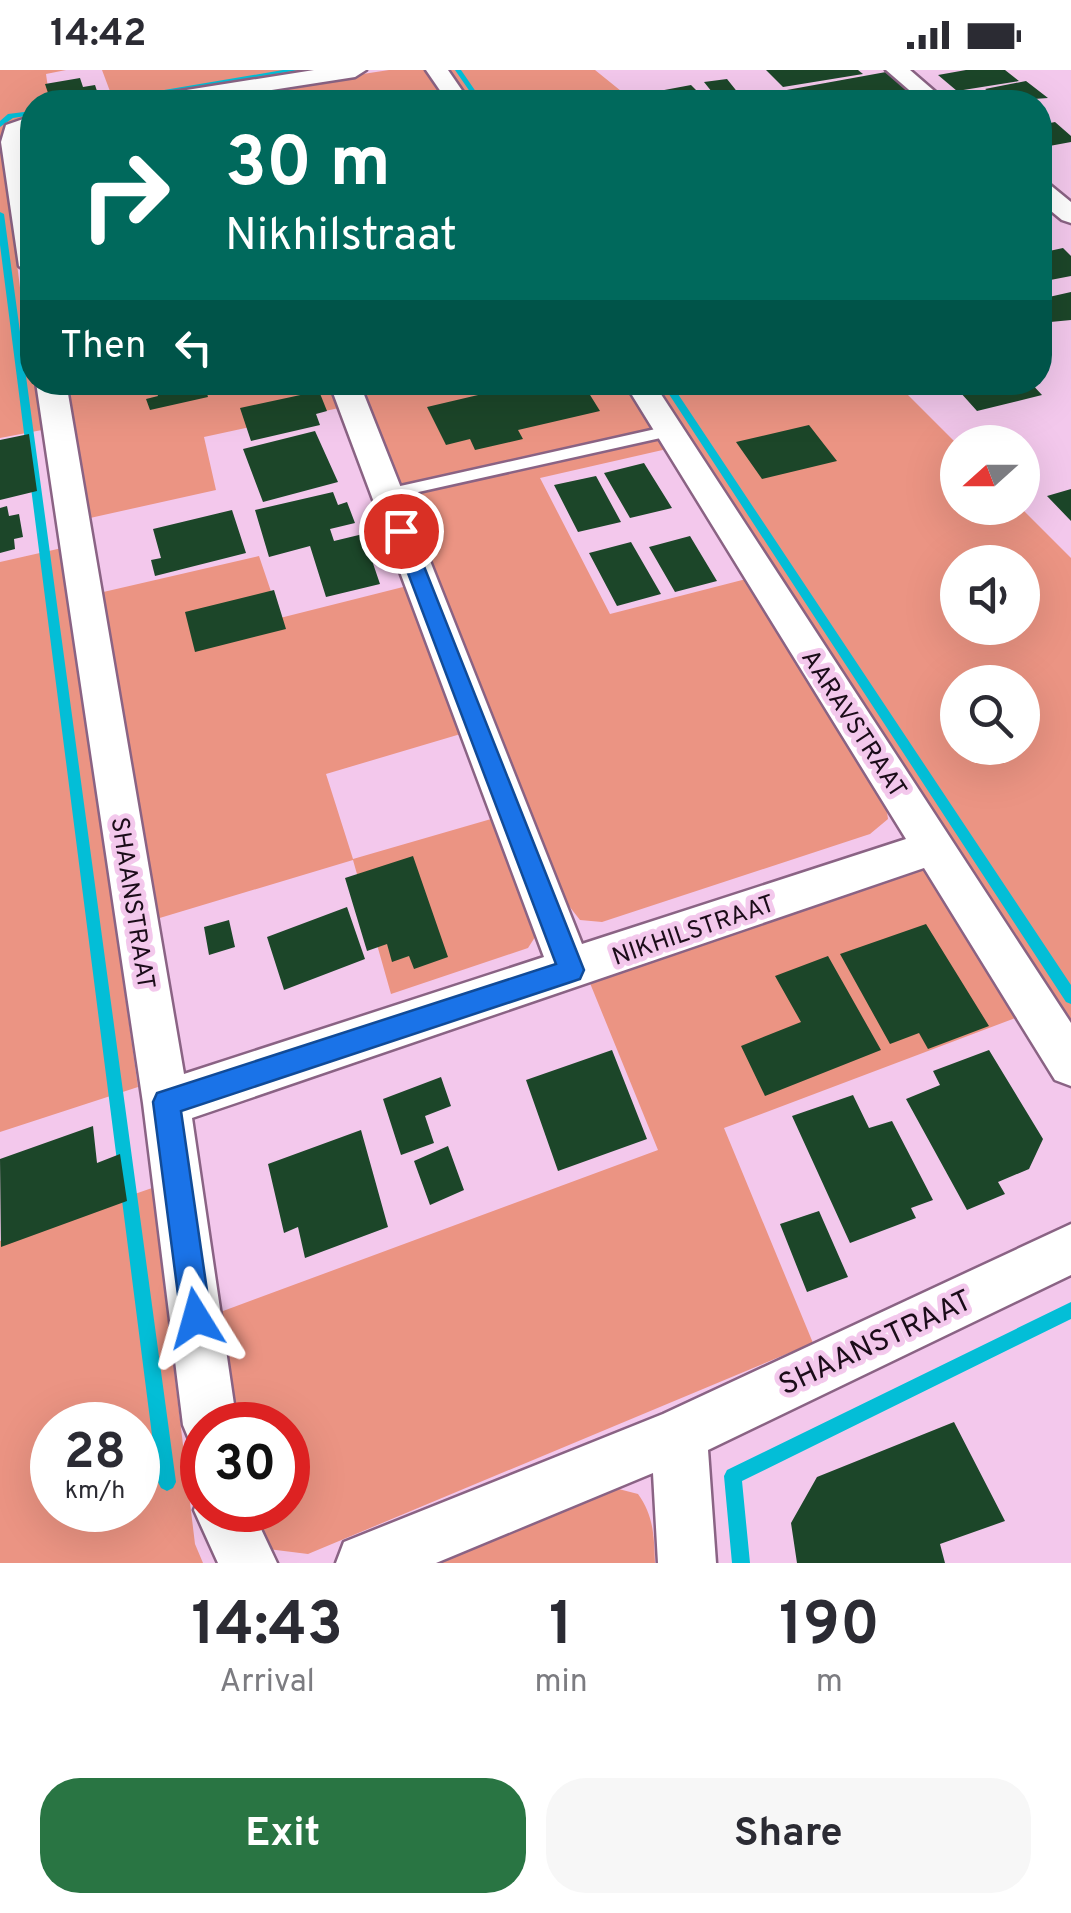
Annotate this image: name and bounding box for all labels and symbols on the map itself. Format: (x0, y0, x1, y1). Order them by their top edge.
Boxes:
north arrow (940, 425, 1040, 525)
pin (359, 489, 444, 574)
street label: AARAVSTRAAT (793, 644, 912, 805)
street label: SHAANSTRAAT (102, 815, 160, 992)
street label: NIKHILSTRAAT (608, 889, 780, 975)
position arrow (144, 1266, 248, 1370)
street label: SHAANSTRAAT (774, 1283, 979, 1405)
speed limit sign: 30 (180, 1402, 310, 1532)

